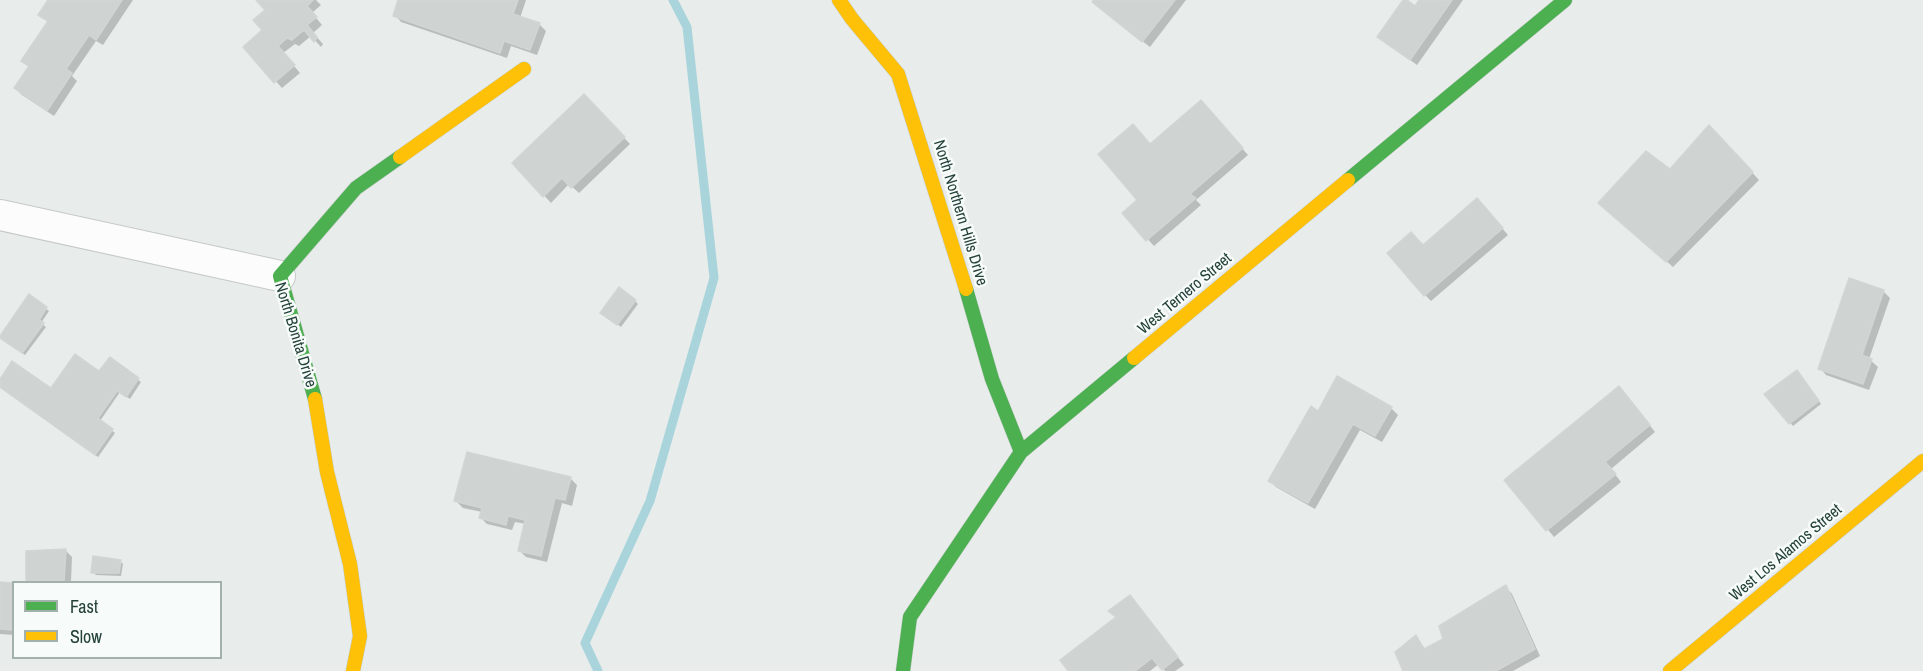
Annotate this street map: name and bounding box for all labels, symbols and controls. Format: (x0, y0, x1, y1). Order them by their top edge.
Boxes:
street label: North Northern Hills Drive (929, 138, 991, 288)
street label: West Ternero Street (1134, 249, 1236, 339)
street label: North Bonita Drive (270, 280, 320, 390)
street label: West Los Alamos Street (1726, 500, 1846, 606)
legend (12, 581, 222, 659)
text: Fast (70, 594, 98, 619)
text: Slow (70, 624, 102, 649)

